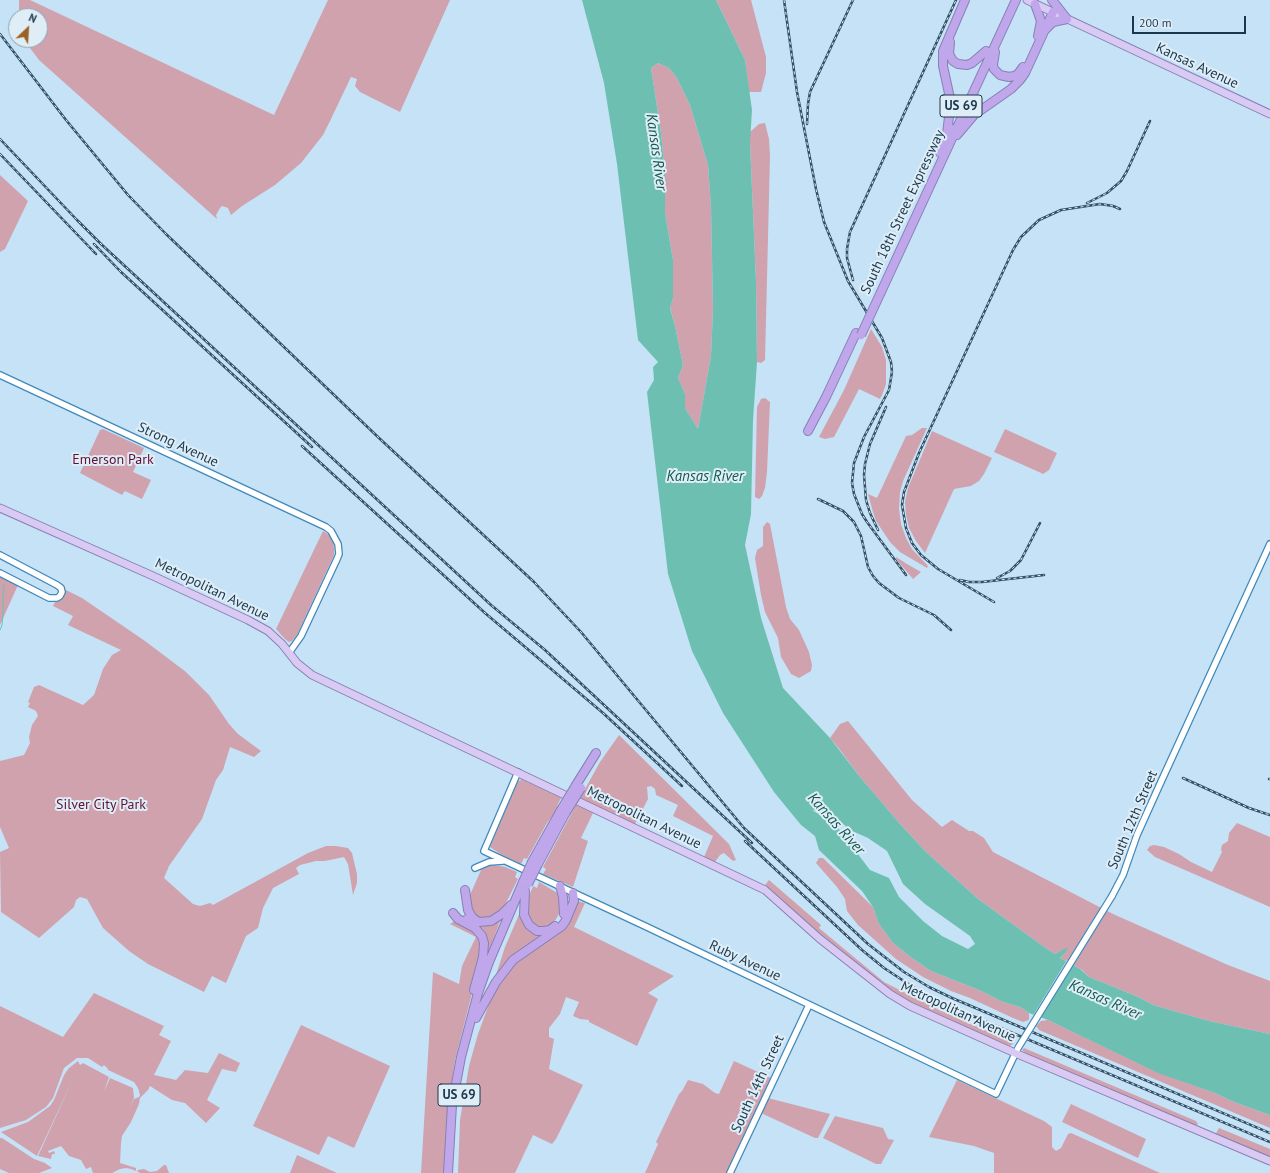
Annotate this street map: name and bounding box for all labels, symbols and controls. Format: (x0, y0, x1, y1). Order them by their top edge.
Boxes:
north arrow (8, 8, 48, 48)
scale bar (1134, 8, 1248, 34)
text: N (26, 10, 39, 26)
text: 200 m (1139, 15, 1172, 30)
street label: Kansas Avenue (1153, 40, 1241, 92)
road number: US 69 (940, 95, 982, 117)
water label: Kansas River (642, 113, 670, 191)
street label: South 18th Street Expressway (858, 127, 948, 297)
street label: Strong Avenue (135, 419, 221, 471)
park label: Emerson Park (72, 452, 154, 468)
water label: Kansas River (666, 468, 744, 486)
street label: Metropolitan Avenue (152, 555, 272, 625)
street label: South 12th Street (1105, 768, 1161, 872)
street label: Metropolitan Avenue (584, 783, 704, 853)
water label: Kansas River (804, 789, 868, 859)
park label: Silver City Park (56, 797, 146, 813)
street label: Ruby Avenue (707, 937, 783, 985)
water label: Kansas River (1066, 976, 1144, 1024)
street label: Metropolitan Avenue (898, 978, 1018, 1046)
street label: South 14th Street (728, 1033, 788, 1135)
road number: US 69 (438, 1084, 480, 1106)

